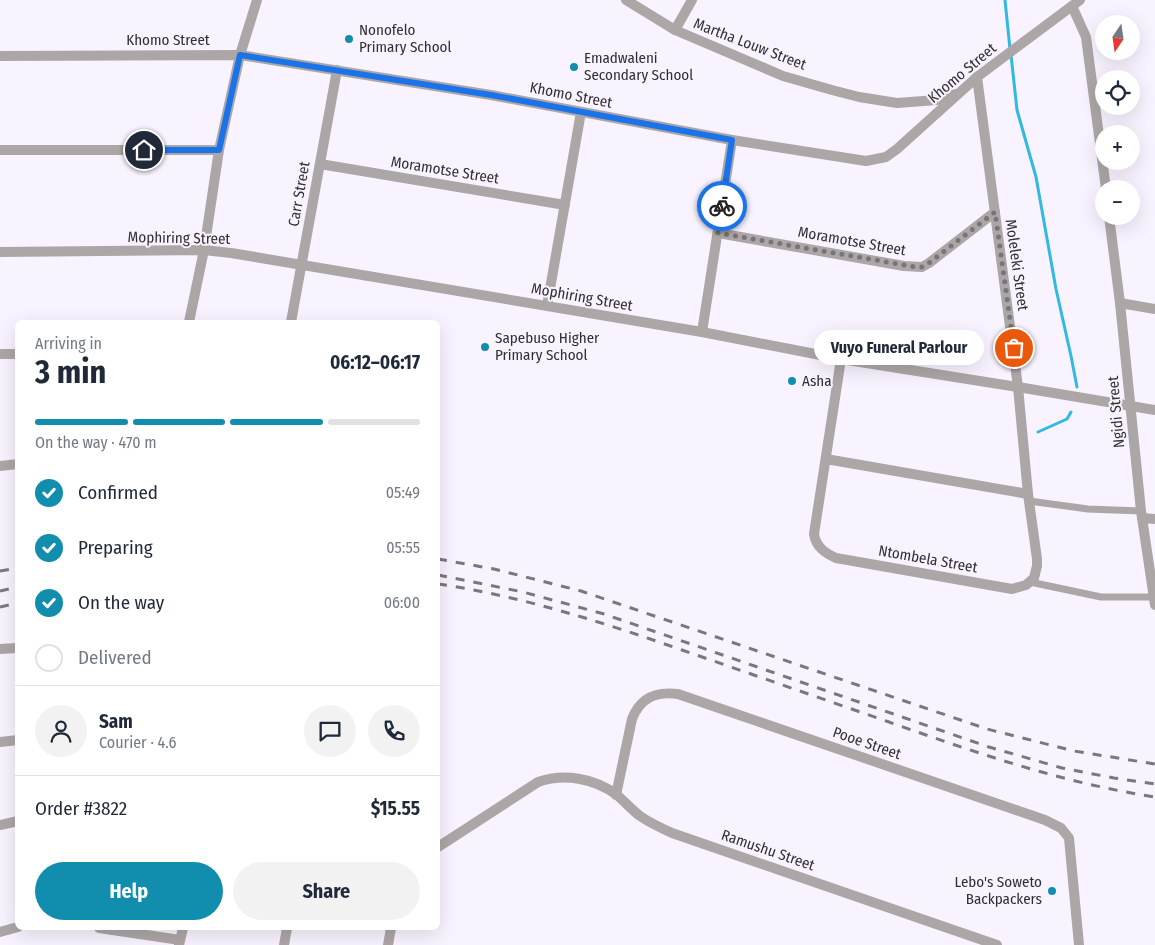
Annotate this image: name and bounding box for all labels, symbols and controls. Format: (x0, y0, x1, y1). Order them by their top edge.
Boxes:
street label: Martha Louw Street (691, 14, 809, 74)
north arrow (1095, 15, 1140, 60)
map controls (1095, 15, 1140, 225)
place label: Nonofelo Primary School (359, 21, 451, 56)
street label: Khomo Street (126, 31, 210, 49)
marker: Nonofelo Primary School (343, 33, 355, 45)
street label: Khomo Street (924, 39, 1000, 107)
place label: Emadwaleni Secondary School (584, 49, 693, 84)
marker: Emadwaleni Secondary School (568, 61, 580, 73)
button: locate (1095, 70, 1140, 115)
street label: Khomo Street (528, 78, 614, 112)
button: + (1095, 125, 1140, 170)
pin (123, 129, 165, 171)
icon: home (130, 136, 158, 164)
street label: Moramotse Street (390, 153, 500, 187)
street label: Carr Street (284, 160, 314, 228)
button: − (1095, 180, 1140, 225)
courier (697, 181, 747, 231)
icon: bike (708, 192, 736, 220)
street label: Moleleki Street (1002, 218, 1032, 312)
street label: Moramotse Street (797, 223, 907, 259)
street label: Mophiring Street (128, 228, 231, 248)
street label: Mophiring Street (530, 279, 634, 315)
pin (993, 327, 1035, 369)
place label: Sapebuso Higher Primary School (495, 329, 600, 364)
callout: Vuyo Funeral Parlour (814, 330, 984, 366)
text: Arriving in (35, 334, 102, 353)
icon: bag (1000, 334, 1028, 362)
text: Vuyo Funeral Parlour (831, 338, 967, 357)
marker: Sapebuso Higher Primary School (479, 341, 491, 353)
text: 06:12–06:17 (330, 351, 420, 374)
text: 3 min (35, 353, 106, 391)
place label: Asha (802, 372, 832, 390)
marker: Asha (786, 375, 798, 387)
street label: Ngidi Street (1104, 375, 1128, 449)
text: On the way · 470 m (35, 433, 157, 452)
icon: check (35, 479, 63, 507)
text: Confirmed (78, 481, 158, 504)
text: 05:49 (386, 483, 420, 502)
icon: check (35, 534, 63, 562)
text: Preparing (78, 536, 153, 559)
text: 05:55 (386, 538, 420, 557)
street label: Ntombela Street (877, 541, 979, 577)
icon: check (35, 589, 63, 617)
text: On the way (78, 591, 164, 614)
text: 06:00 (384, 593, 420, 612)
text: Delivered (78, 646, 152, 669)
button: person (35, 705, 87, 757)
button: chat (304, 705, 356, 757)
button: phone (368, 705, 420, 757)
text: Sam (99, 710, 133, 733)
street label: Pooe Street (831, 723, 904, 763)
text: Courier · 4.6 (99, 733, 177, 752)
text: Order #3822 (35, 797, 127, 820)
text: $15.55 (371, 797, 420, 820)
street label: Ramushu Street (719, 826, 817, 874)
button: Help (35, 862, 223, 920)
button: Share (233, 862, 420, 920)
place label: Lebo's Soweto Backpackers (955, 873, 1042, 908)
marker: Lebo's Soweto Backpackers (1046, 885, 1058, 897)

